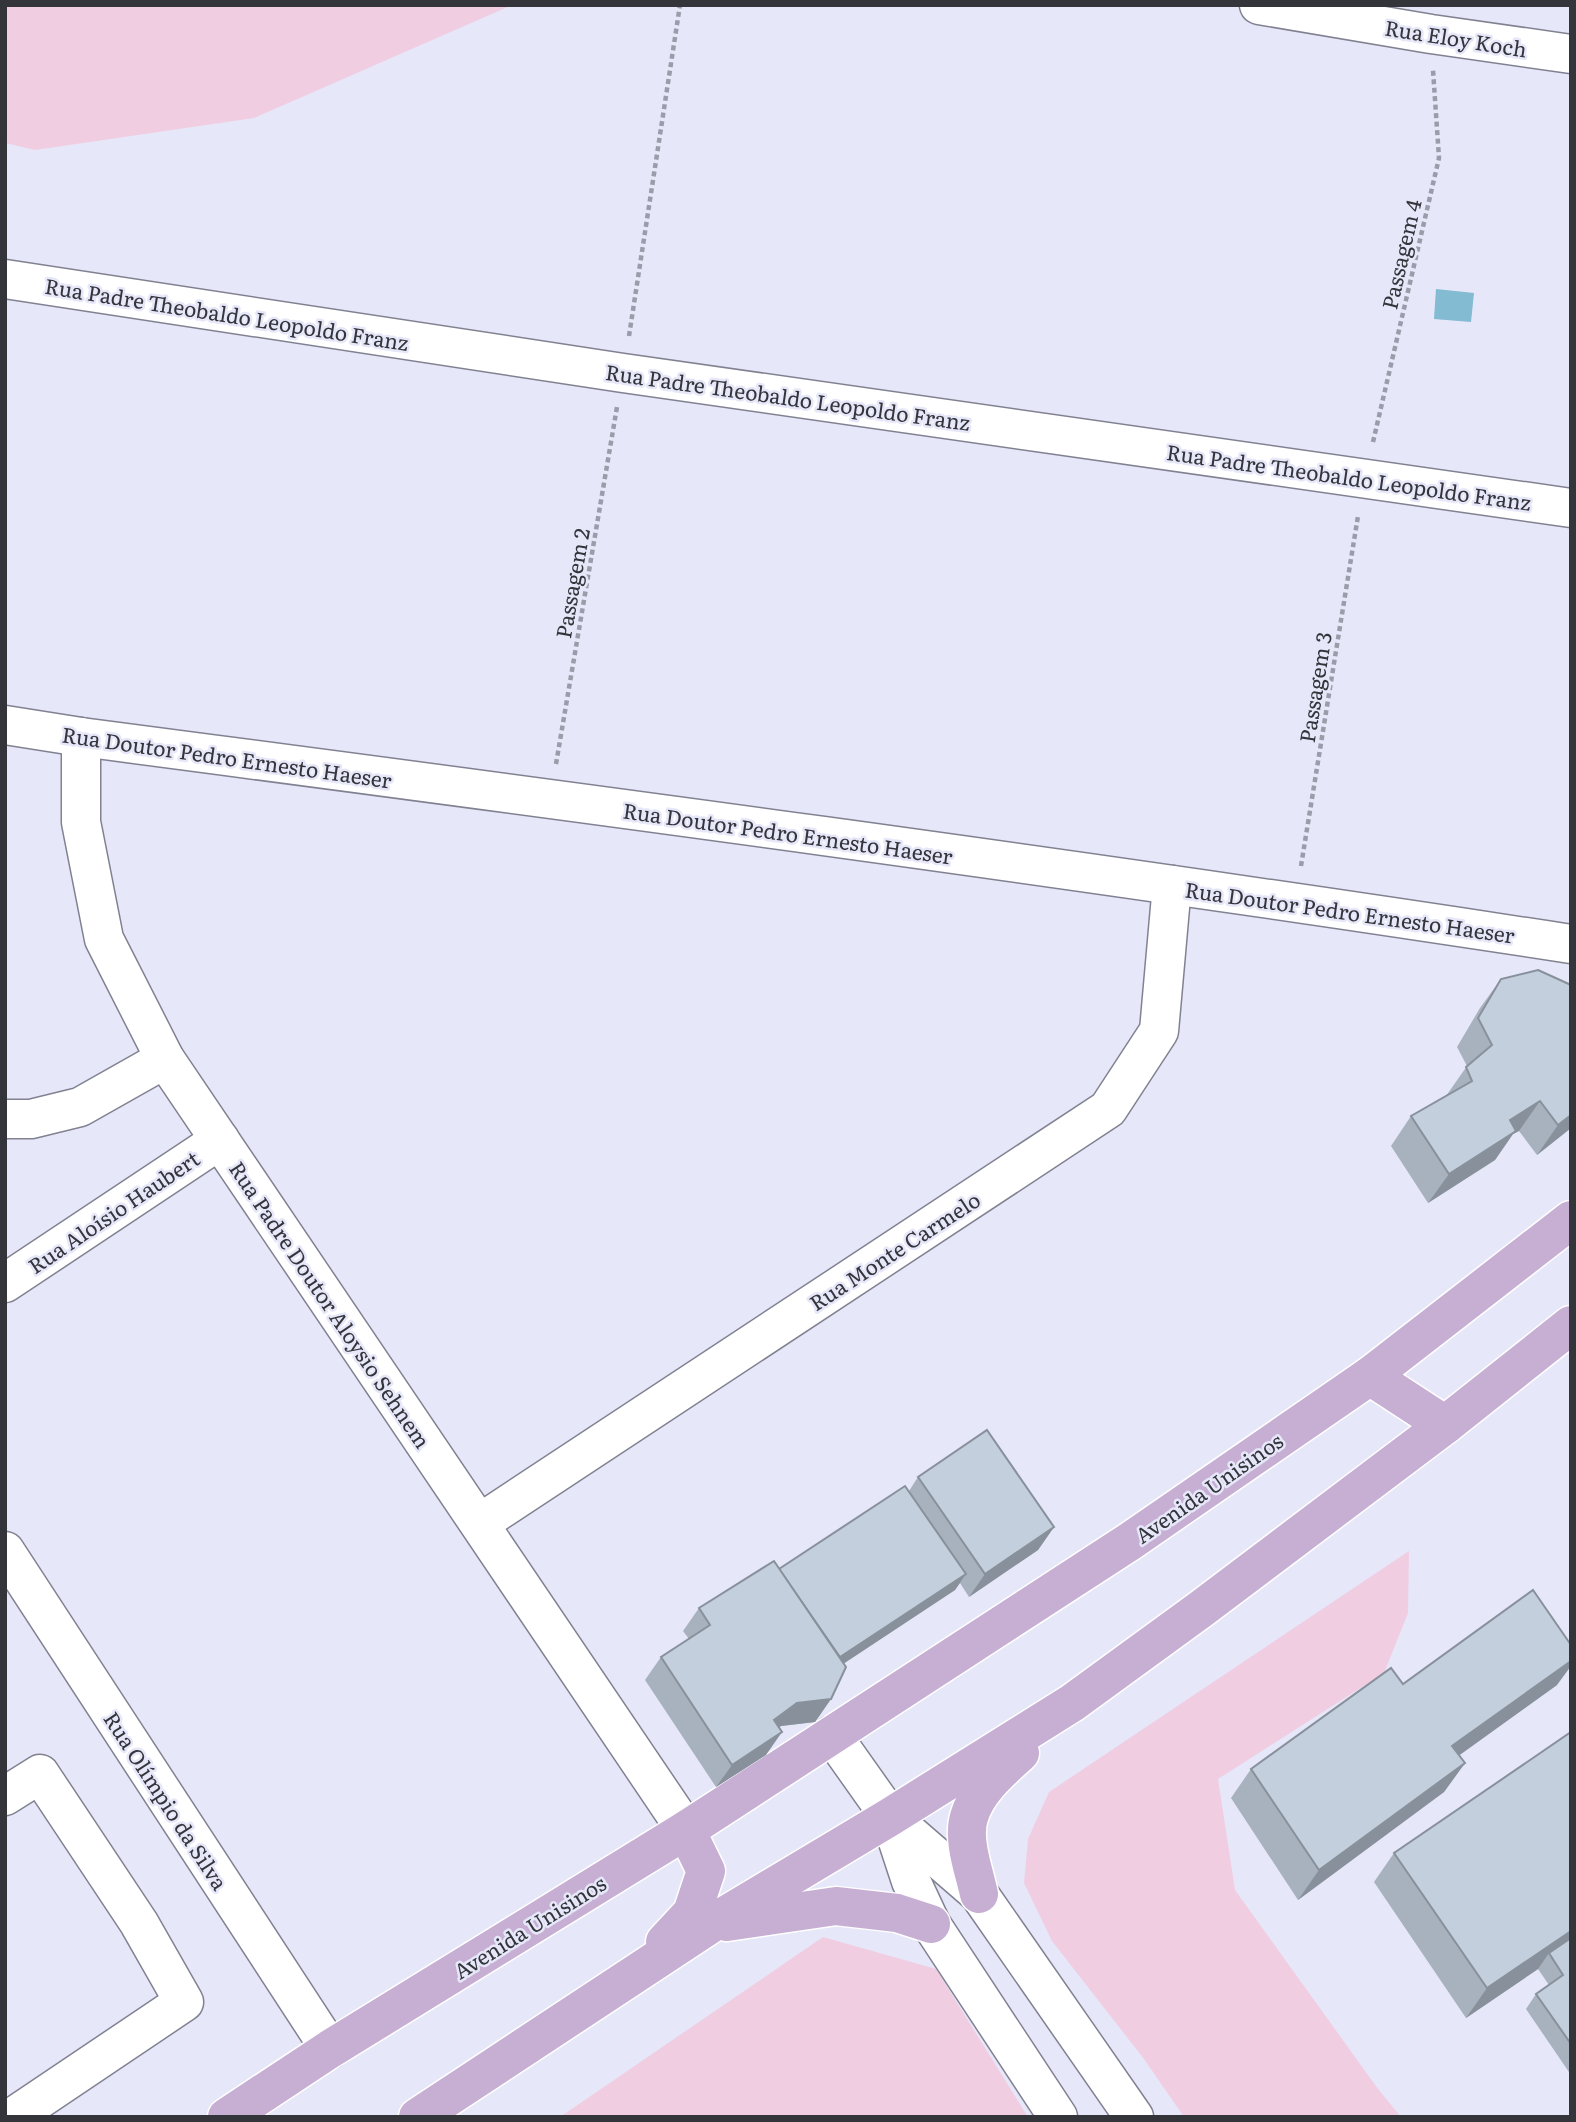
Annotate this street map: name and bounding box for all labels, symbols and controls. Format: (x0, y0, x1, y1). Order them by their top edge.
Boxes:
street label: Rua Eloy Koch (1383, 10, 1529, 64)
street label: Passagem 4 (1372, 195, 1428, 312)
street label: Rua Padre Theobaldo Leopoldo Franz (43, 269, 411, 357)
street label: Rua Padre Theobaldo Leopoldo Franz (604, 355, 972, 437)
street label: Rua Padre Theobaldo Leopoldo Franz (1165, 435, 1533, 517)
street label: Passagem 2 (546, 526, 596, 640)
street label: Passagem 3 (1290, 629, 1338, 745)
street label: Rua Doutor Pedro Ernesto Haeser (60, 718, 394, 794)
street label: Rua Doutor Pedro Ernesto Haeser (621, 794, 955, 870)
street label: Rua Doutor Pedro Ernesto Haeser (1183, 873, 1517, 949)
street label: Rua Aloísio Haubert (21, 1142, 205, 1280)
street label: Rua Padre Doutor Aloysio Sehnem (223, 1154, 439, 1454)
street label: Rua Monte Carmelo (802, 1183, 986, 1317)
street label: Avenida Unisinos (1128, 1424, 1288, 1550)
street label: Rua Olímpio da Silva (98, 1705, 237, 1896)
street label: Avenida Unisinos (447, 1867, 611, 1985)

